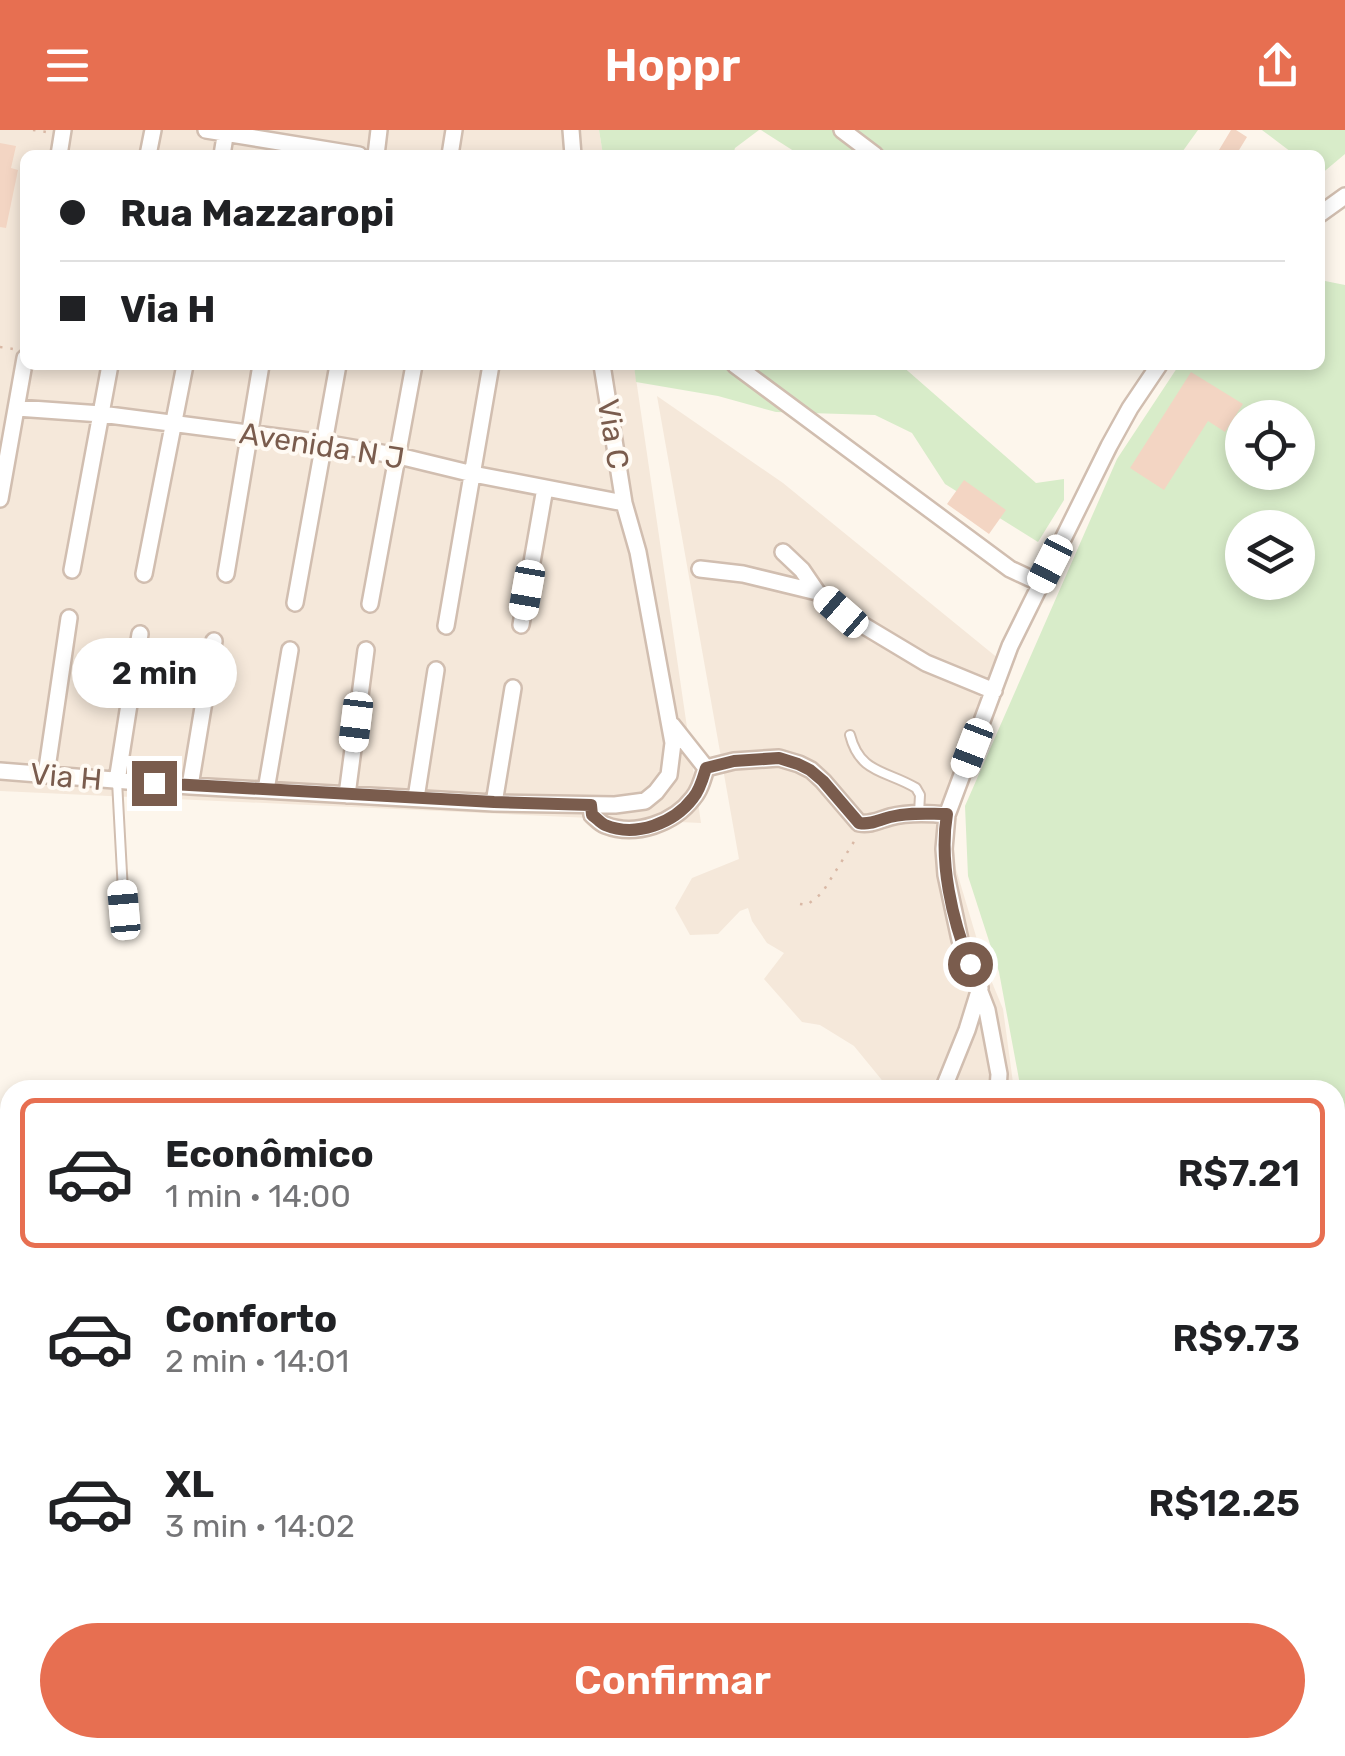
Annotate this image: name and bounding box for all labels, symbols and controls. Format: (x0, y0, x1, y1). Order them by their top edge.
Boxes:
icon: menu (40, 38, 95, 93)
icon: share (1250, 38, 1305, 93)
text: Hoppr (605, 39, 740, 92)
text: Rua Mazzaropi (120, 190, 395, 236)
text: Via H (120, 286, 216, 332)
street label: Via C (590, 396, 636, 472)
map controls (1225, 400, 1315, 600)
button: locate (1225, 400, 1315, 490)
street label: Avenida N J (237, 415, 407, 477)
button: layers (1225, 510, 1315, 600)
car (1023, 530, 1077, 598)
car (507, 558, 547, 622)
car (809, 581, 873, 643)
callout: 2 min (72, 638, 236, 708)
text: 2 min (112, 654, 197, 692)
car (337, 690, 375, 754)
car (947, 715, 997, 781)
street label: Via H (28, 756, 104, 798)
route end (132, 761, 177, 806)
car (106, 879, 142, 941)
route start (948, 942, 993, 987)
icon: car (45, 1128, 135, 1218)
text: Econômico (165, 1131, 374, 1177)
text: R$7.21 (1177, 1150, 1300, 1196)
text: 1 min · 14:00 (165, 1177, 351, 1215)
icon: car (45, 1293, 135, 1383)
text: Conforto (165, 1296, 337, 1342)
text: R$9.73 (1172, 1315, 1300, 1361)
text: 2 min · 14:01 (165, 1342, 349, 1380)
icon: car (45, 1458, 135, 1548)
text: XL (165, 1461, 214, 1507)
text: R$12.25 (1148, 1480, 1300, 1526)
text: 3 min · 14:02 (165, 1507, 355, 1545)
button: Confirmar (40, 1623, 1305, 1738)

